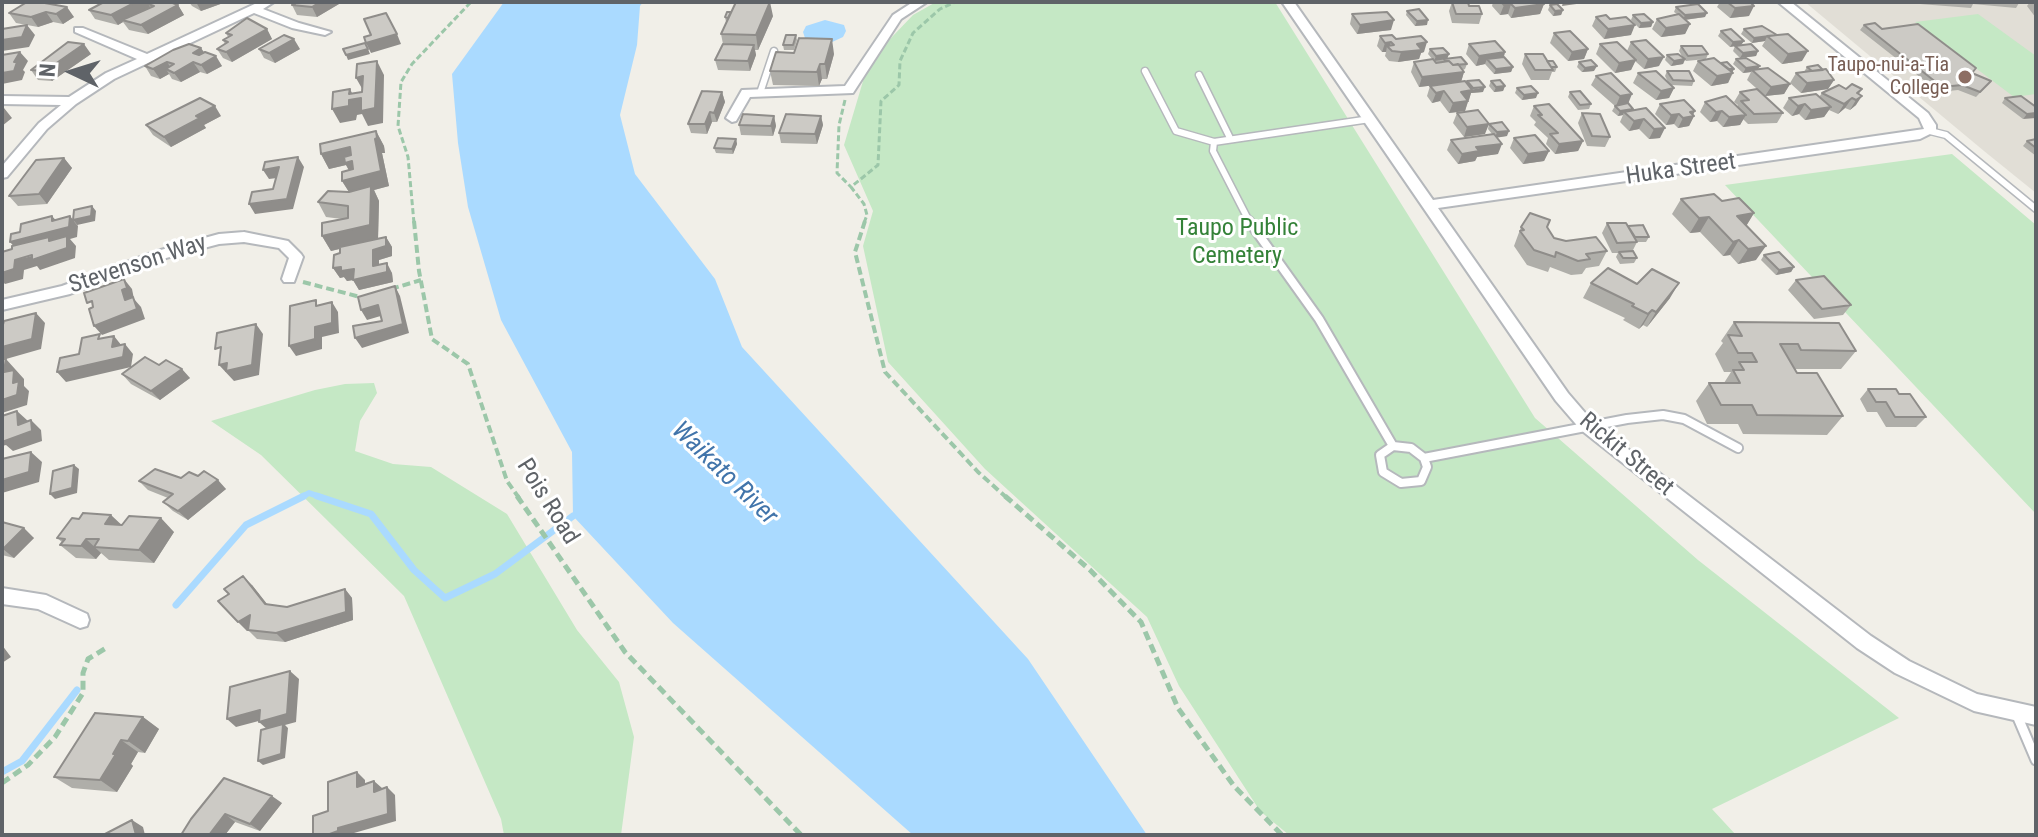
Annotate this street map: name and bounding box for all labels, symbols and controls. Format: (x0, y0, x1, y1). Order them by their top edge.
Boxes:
north arrow (32, 32, 112, 112)
place label: Taupo-nui-a-Tia College (1828, 54, 1949, 101)
text: N (35, 63, 60, 78)
marker: Taupo-nui-a-Tia College (1956, 68, 1974, 86)
street label: Huka Street (1624, 148, 1738, 192)
park label: Taupo Public Cemetery (1176, 215, 1298, 271)
street label: Stevenson Way (66, 229, 210, 301)
street label: Rickit Street (1573, 407, 1679, 503)
water label: Waikato River (665, 416, 783, 532)
street label: Pois Road (510, 454, 584, 550)

